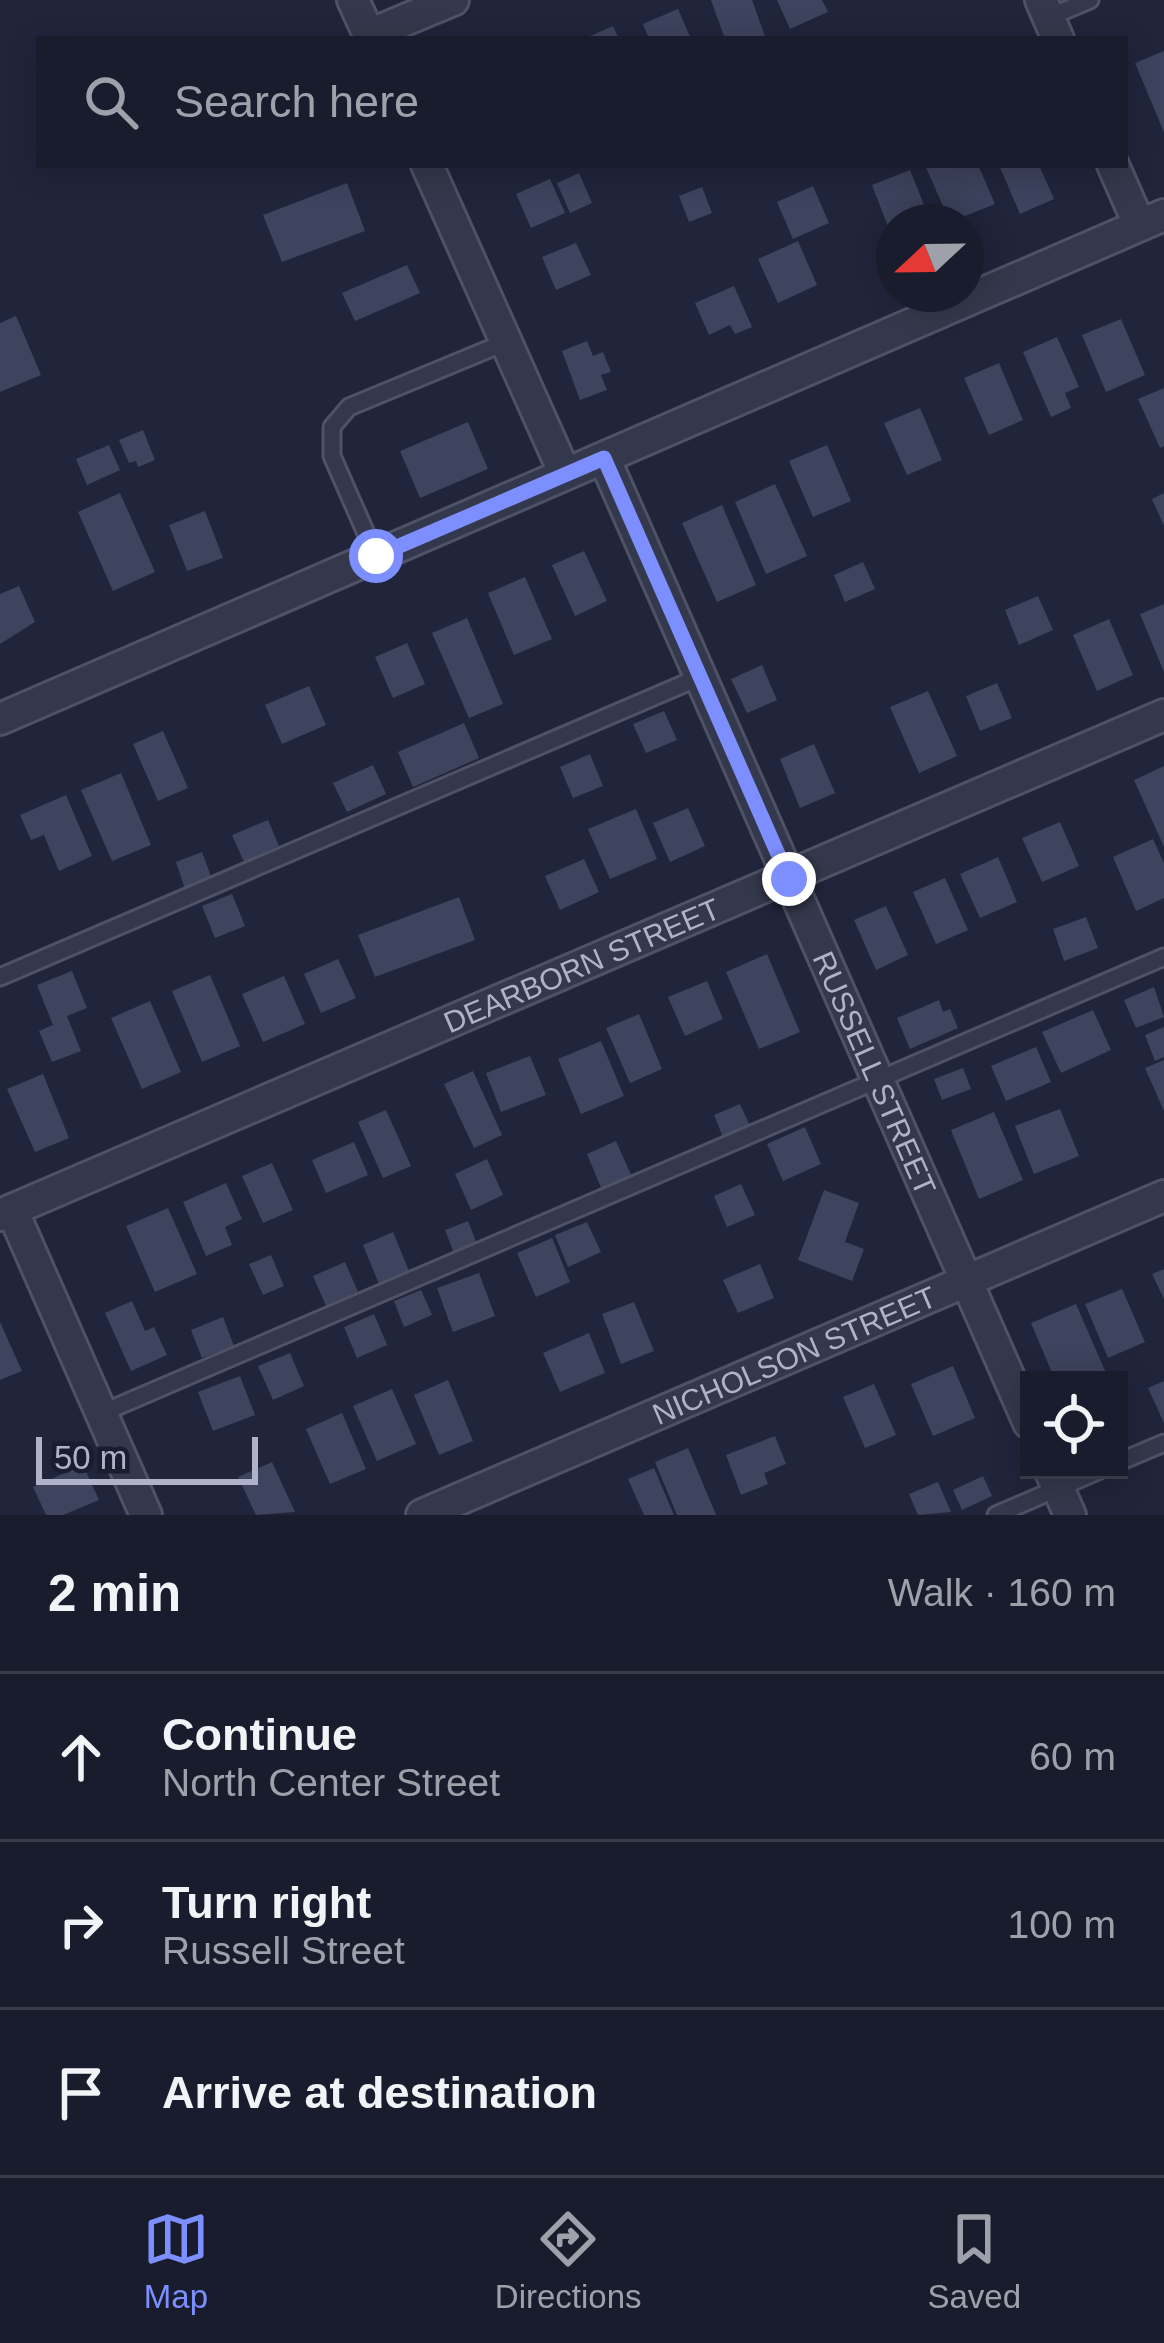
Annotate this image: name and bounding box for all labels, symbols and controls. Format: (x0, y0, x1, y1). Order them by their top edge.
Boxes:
search box (36, 36, 1128, 168)
icon: search (78, 69, 144, 135)
text: Search here (174, 76, 419, 127)
north arrow (876, 204, 984, 312)
route start (349, 529, 403, 583)
route end (762, 852, 816, 906)
street label: DEARBORN STREET (439, 891, 724, 1039)
street label: RUSSELL STREET (807, 946, 943, 1200)
street label: NICHOLSON STREET (647, 1280, 941, 1430)
map controls (1020, 1371, 1128, 1479)
button: locate (1020, 1371, 1128, 1479)
scale bar (36, 1431, 258, 1484)
text: 50 m (54, 1439, 127, 1476)
text: 2 min (48, 1565, 181, 1622)
text: Walk · 160 m (888, 1571, 1116, 1614)
text: Continue (162, 1709, 357, 1760)
icon: ahead (48, 1724, 114, 1790)
text: 60 m (1029, 1735, 1116, 1778)
text: North Center Street (162, 1761, 500, 1804)
text: Turn right (162, 1877, 371, 1928)
icon: right (48, 1892, 114, 1958)
text: 100 m (1008, 1903, 1116, 1946)
text: Russell Street (162, 1929, 405, 1972)
icon: arrive (48, 2060, 114, 2126)
text: Arrive at destination (162, 2067, 597, 2118)
tab: Map (143, 2206, 209, 2316)
tab: Directions (495, 2206, 642, 2316)
tab: Saved (927, 2206, 1021, 2316)

